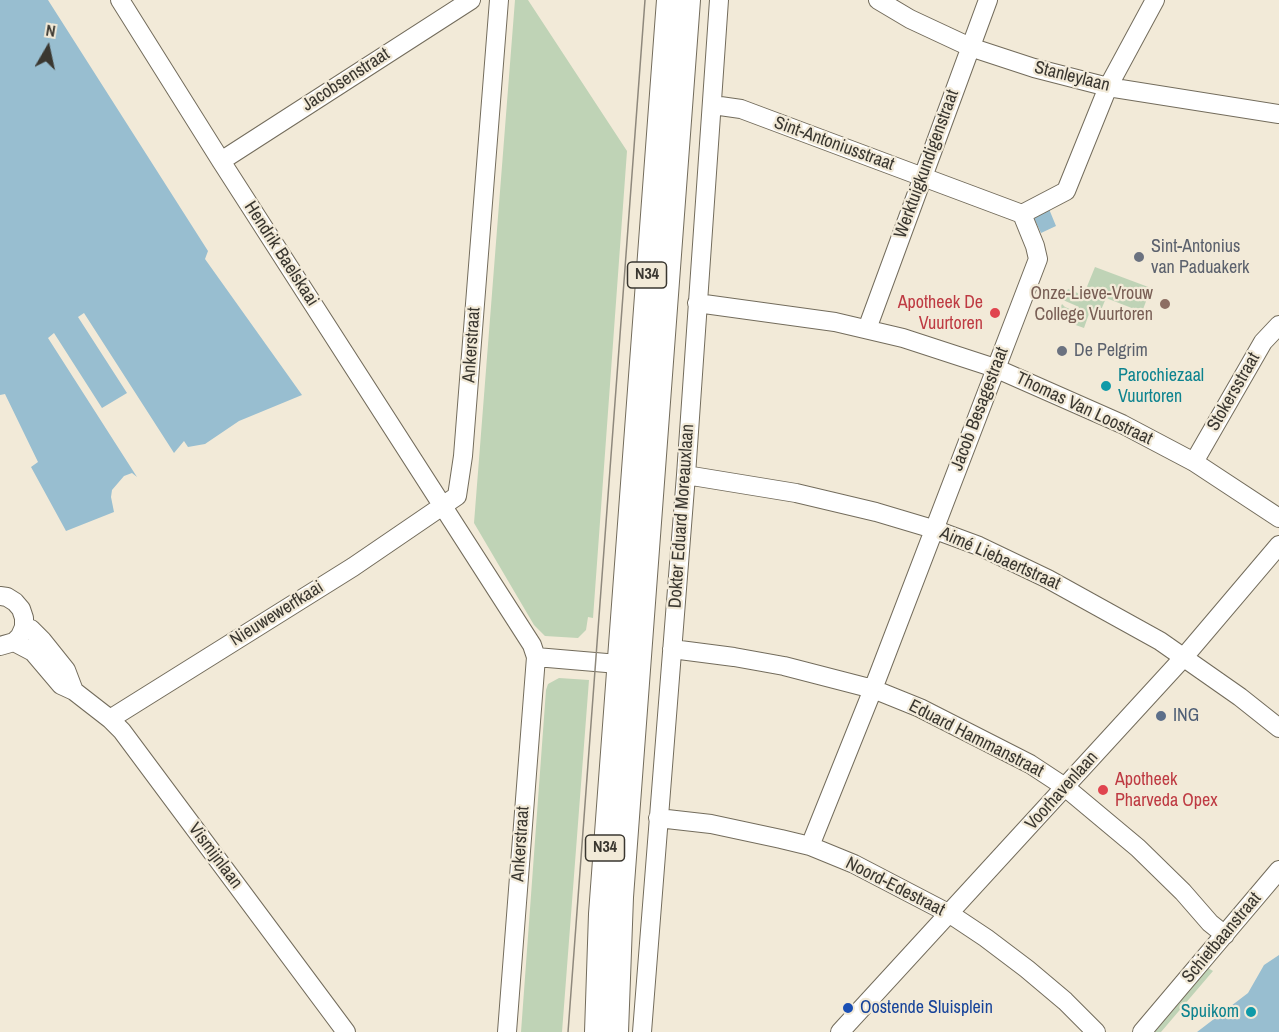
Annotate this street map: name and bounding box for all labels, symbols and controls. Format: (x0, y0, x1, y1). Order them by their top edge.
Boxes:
north arrow (18, 18, 78, 78)
text: N (44, 19, 57, 42)
street label: Jacobsenstraat (298, 44, 394, 116)
street label: Stanleylaan (1032, 57, 1112, 97)
street label: Werktuigkundigenstraat (890, 87, 964, 241)
street label: Sint-Antoniusstraat (771, 112, 897, 176)
street label: Hendrik Baelskaai (239, 198, 323, 310)
place label: Sint-Antonius van Paduakerk (1151, 236, 1249, 278)
marker: Sint-Antonius van Paduakerk (1132, 250, 1146, 264)
road number: N34 (628, 262, 666, 288)
place label: Onze-Lieve-Vrouw College Vuurtoren (1030, 283, 1153, 326)
place label: Apotheek De Vuurtoren (898, 292, 983, 334)
marker: Onze-Lieve-Vrouw College Vuurtoren (1158, 297, 1172, 311)
marker: Apotheek De Vuurtoren (988, 306, 1002, 320)
street label: Ankerstraat (459, 307, 485, 383)
place label: De Pelgrim (1074, 340, 1148, 362)
street label: Jacob Besagestraat (947, 344, 1013, 474)
marker: De Pelgrim (1055, 344, 1069, 358)
street label: Stokersstraat (1203, 349, 1265, 435)
place label: Parochiezaal Vuurtoren (1118, 365, 1204, 407)
street label: Thomas Van Loostraat (1012, 368, 1156, 450)
marker: Parochiezaal Vuurtoren (1099, 379, 1113, 393)
street label: Dokter Eduard Moreauxlaan (665, 423, 699, 609)
street label: Aimé Liebaertstraat (936, 523, 1064, 595)
street label: Nieuwewerfkaai (226, 577, 328, 651)
street label: Eduard Hammanstraat (905, 696, 1047, 782)
place label: ING (1173, 705, 1199, 727)
marker: ING (1154, 709, 1168, 723)
street label: Voorhavenlaan (1021, 747, 1103, 835)
place label: Apotheek Pharveda Opex (1115, 769, 1218, 812)
marker: Apotheek Pharveda Opex (1096, 783, 1110, 797)
street label: Ankerstraat (508, 806, 534, 882)
street label: Vismijnlaan (183, 819, 247, 893)
road number: N34 (586, 835, 624, 861)
street label: Noord-Edestraat (842, 853, 948, 921)
street label: Schietbaanstraat (1178, 888, 1266, 988)
place label: Oostende Sluisplein (860, 997, 993, 1019)
marker: Oostende Sluisplein (841, 1001, 855, 1015)
place label: Spuikom (1181, 1001, 1239, 1023)
marker: Spuikom (1244, 1005, 1258, 1019)

